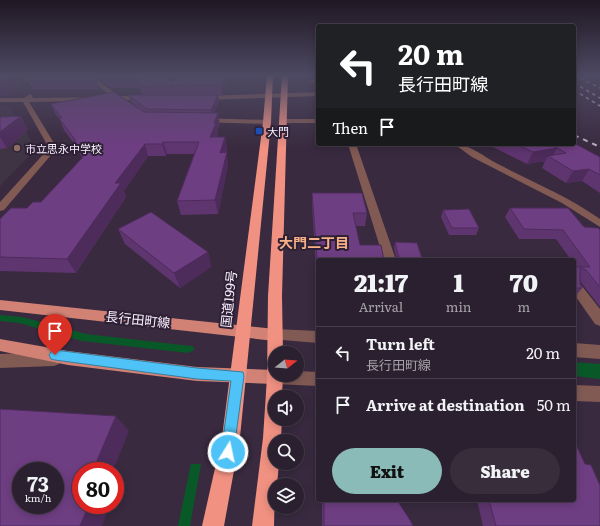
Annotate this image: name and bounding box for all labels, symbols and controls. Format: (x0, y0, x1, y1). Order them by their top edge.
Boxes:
text: 20 m (398, 32, 464, 74)
icon: left (332, 40, 384, 92)
text: 長行田町線 (398, 70, 488, 97)
text: Then (332, 116, 368, 139)
icon: arrive (376, 116, 398, 138)
place label: 大門 (267, 123, 289, 139)
marker: 大門 (254, 126, 264, 136)
place label: 市立思永中学校 (25, 140, 102, 156)
marker: 市立思永中学校 (12, 143, 22, 153)
district label: 大門二丁目 (279, 232, 349, 252)
text: 21:17 (354, 264, 408, 299)
text: 1 (454, 264, 464, 299)
text: 70 (509, 264, 538, 299)
street label: 国道199号 (216, 269, 240, 329)
text: Arrival (359, 297, 403, 316)
text: min (446, 297, 471, 316)
text: m (517, 297, 530, 316)
street label: 長行田町線 (105, 306, 171, 332)
pin (38, 314, 72, 355)
icon: arrive (44, 320, 66, 342)
text: Turn left (366, 332, 435, 355)
text: 20 m (526, 341, 560, 364)
icon: left (332, 342, 354, 364)
north arrow (268, 346, 304, 382)
map controls (268, 346, 304, 514)
text: 長行田町線 (366, 355, 431, 374)
button: sound (268, 390, 304, 426)
text: Arrive at destination (366, 393, 525, 416)
text: 50 m (537, 393, 571, 416)
icon: arrive (332, 394, 354, 416)
position arrow (207, 431, 249, 473)
button: search (268, 434, 304, 470)
button: Exit (332, 448, 442, 494)
button: Share (450, 448, 560, 494)
speed limit sign: 80 (72, 462, 124, 514)
text: 73 (27, 468, 49, 498)
button: layers (268, 478, 304, 514)
text: km/h (25, 490, 51, 505)

